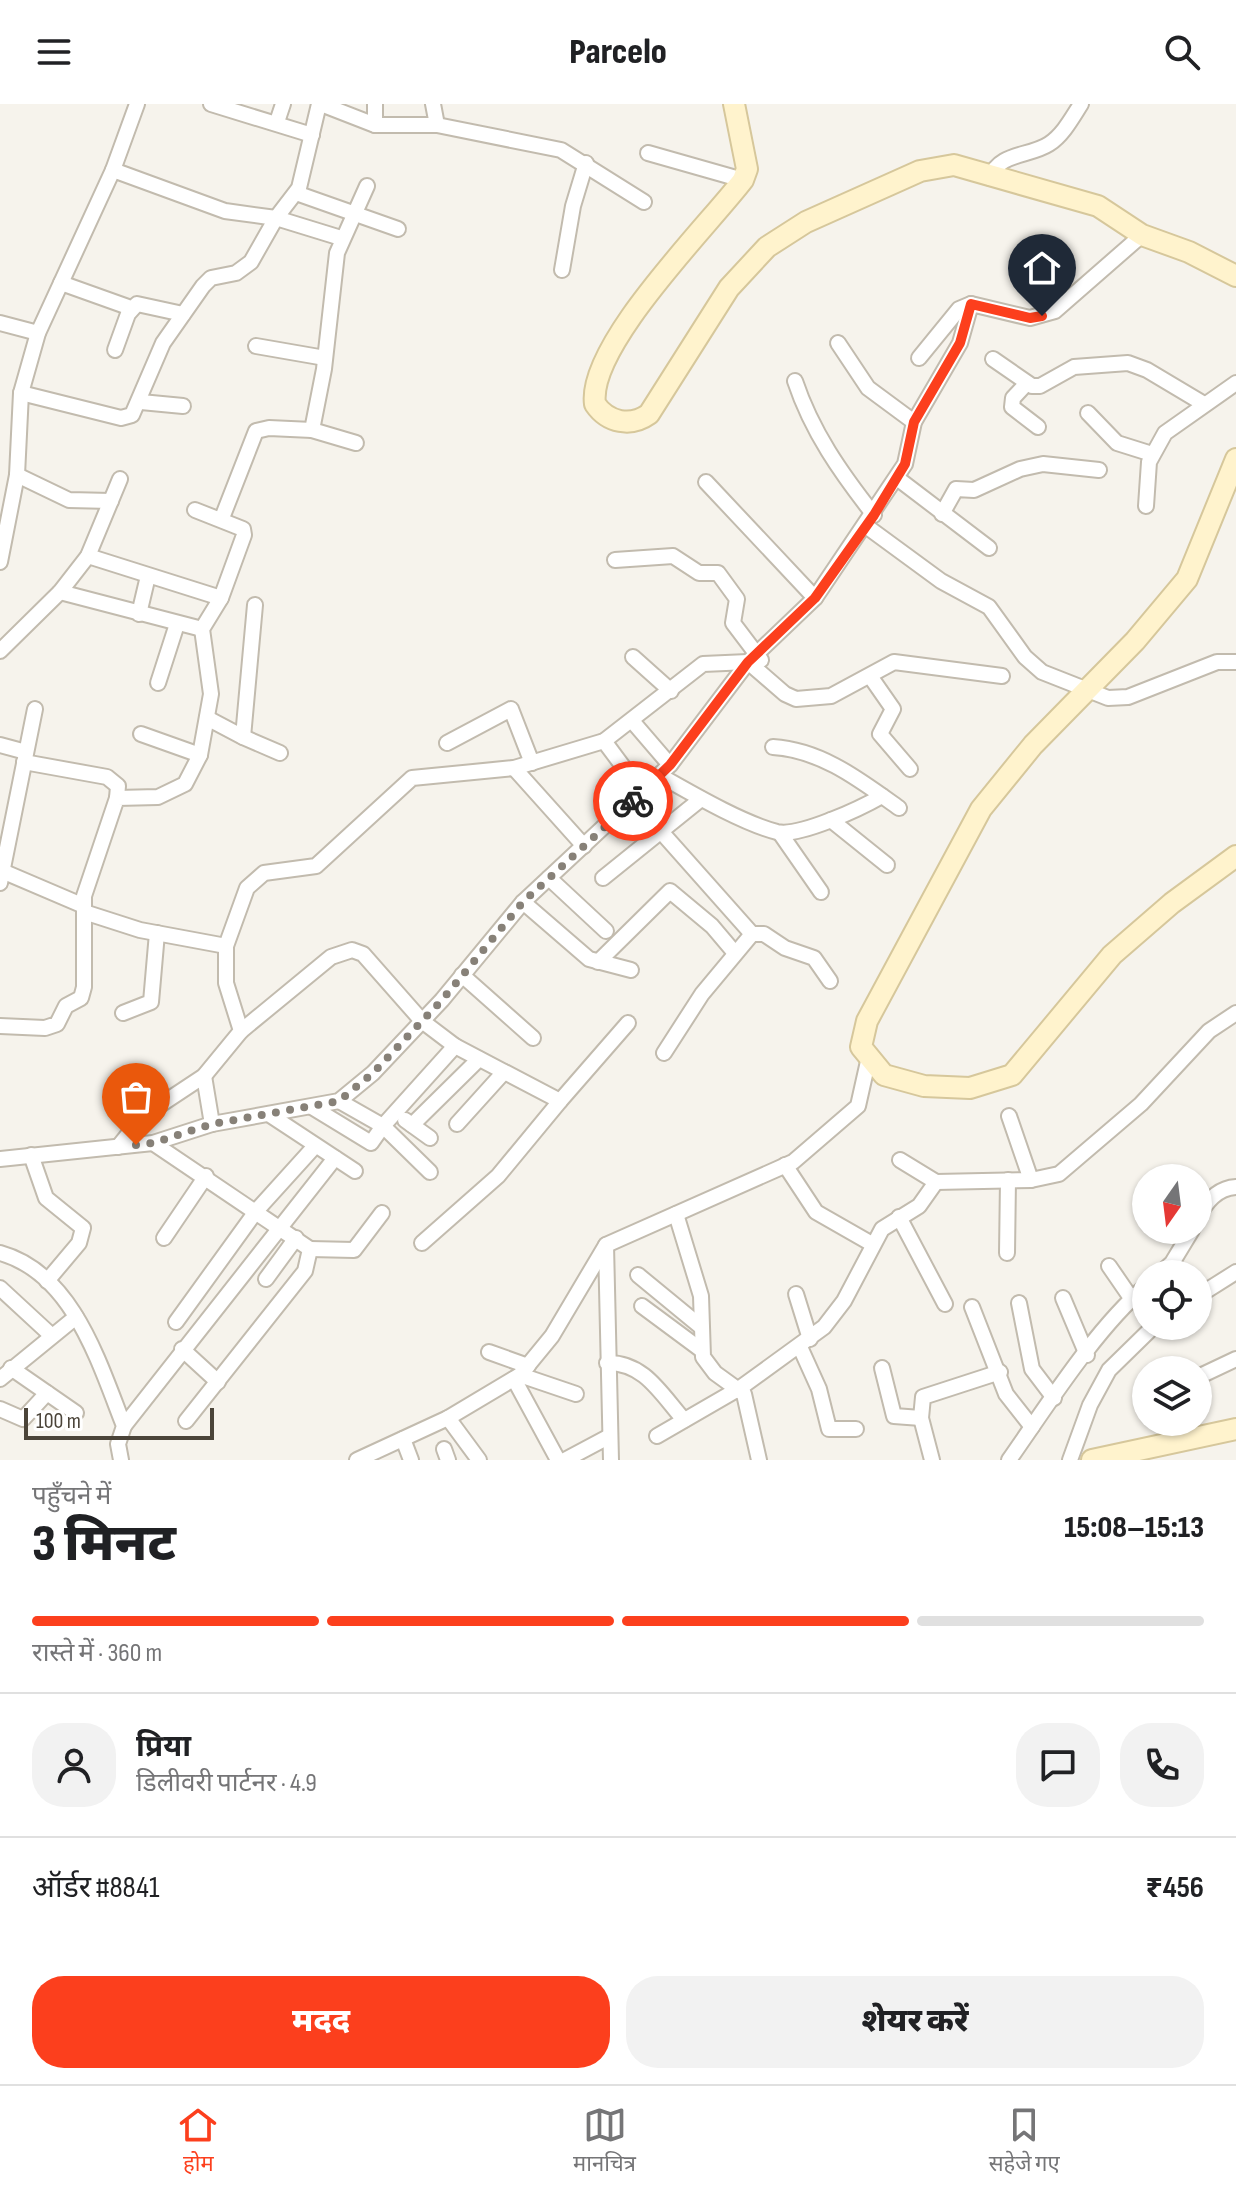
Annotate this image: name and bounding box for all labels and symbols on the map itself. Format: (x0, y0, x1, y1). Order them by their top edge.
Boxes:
pin (1008, 234, 1076, 316)
courier (593, 761, 673, 841)
pin (102, 1063, 170, 1145)
north arrow (1132, 1164, 1212, 1244)
scale bar (24, 1404, 214, 1440)

